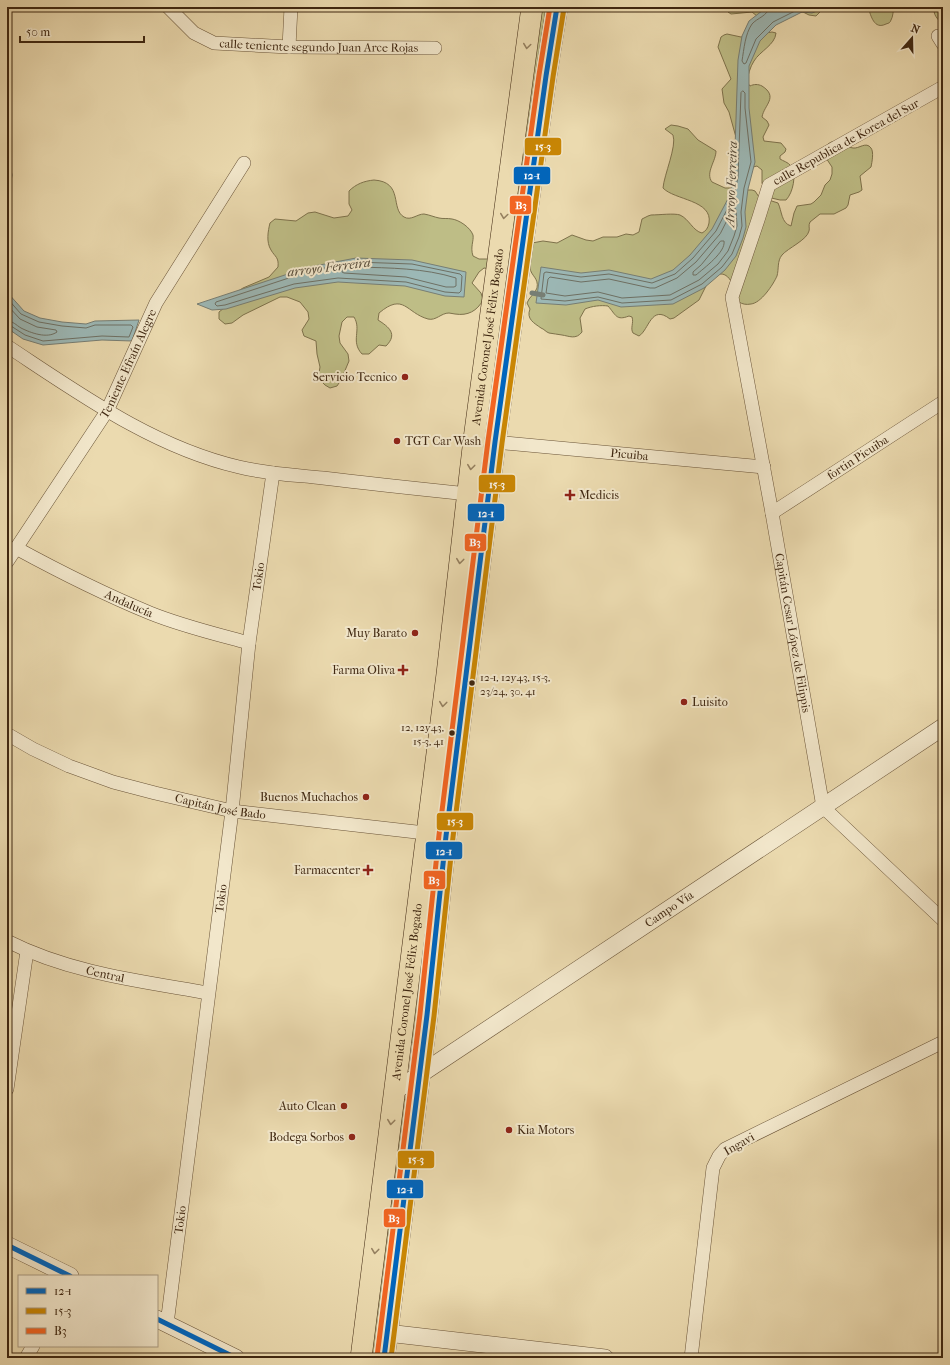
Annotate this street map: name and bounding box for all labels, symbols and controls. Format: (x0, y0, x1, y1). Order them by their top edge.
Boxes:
scale bar (20, 18, 144, 44)
north arrow (892, 18, 932, 58)
text: N (909, 22, 922, 37)
text: 50 m (26, 25, 50, 39)
street label: calle teniente segundo Juan Arce Rojas (219, 36, 419, 55)
one-way arrow (523, 43, 532, 49)
street label: calle Republica de Korea del Sur (770, 95, 922, 188)
line badge: 15-3 (524, 137, 562, 156)
text: 15-3 (535, 140, 551, 153)
water label: Arroyo Ferreira (722, 141, 740, 229)
line badge: 12-1 (513, 166, 551, 185)
text: 12-1 (524, 169, 540, 182)
line badge: B3 (509, 195, 532, 215)
text: B3 (515, 199, 527, 212)
one-way arrow (500, 213, 509, 219)
street label: Avenida Coronel José Félix Bogado (469, 248, 507, 427)
water label: arroyo Ferreira (287, 254, 372, 280)
street label: Teniente Efraín Alegre (97, 307, 159, 421)
place label: Servicio Tecnico (313, 370, 397, 384)
marker: Servicio Tecnico (400, 372, 410, 382)
street label: fortin Picuiba (824, 432, 891, 483)
place label: TGT Car Wash (405, 434, 481, 448)
marker: TGT Car Wash (392, 436, 402, 446)
street label: Picuiba (610, 446, 649, 463)
one-way arrow (467, 464, 476, 470)
line badge: 15-3 (478, 474, 516, 493)
text: 15-3 (489, 478, 505, 491)
place label: Medicis (579, 488, 620, 502)
marker: Medicis (564, 489, 576, 501)
line badge: 12-1 (467, 503, 505, 522)
text: 12-1 (478, 507, 494, 520)
line badge: B3 (464, 533, 487, 552)
text: B3 (469, 536, 481, 549)
street label: Capitán Cesar López de Filippis (772, 552, 814, 714)
one-way arrow (456, 558, 465, 564)
street label: Tokio (249, 561, 267, 592)
street label: Andalucía (102, 587, 155, 621)
place label: Muy Barato (346, 626, 407, 640)
marker: Muy Barato (410, 628, 420, 638)
place label: Farma Oliva (332, 663, 395, 677)
marker: Farma Oliva (398, 665, 408, 675)
place label: 12-1, 12y43, 15-3, 23/24, 30, 41 (480, 671, 550, 698)
marker: 12-1, 12y43, 15-3, 23/24, 30, 41 (467, 678, 477, 688)
place label: Luisito (692, 695, 728, 709)
marker: Luisito (679, 697, 689, 707)
one-way arrow (439, 701, 448, 707)
place label: 12, 12y43, 15-3, 41 (401, 721, 444, 748)
marker: 12, 12y43, 15-3, 41 (447, 728, 457, 738)
place label: Buenos Muchachos (260, 790, 359, 804)
street label: Capitán José Bado (174, 791, 267, 822)
marker: Buenos Muchachos (361, 792, 371, 802)
line badge: 15-3 (436, 812, 474, 831)
text: 15-3 (447, 815, 463, 828)
line badge: 12-1 (425, 841, 463, 860)
text: 12-1 (436, 845, 452, 858)
place label: Farmacenter (294, 863, 361, 877)
marker: Farmacenter (363, 865, 373, 875)
line badge: B3 (423, 870, 446, 890)
text: B3 (428, 874, 440, 887)
street label: Tokio (212, 883, 230, 914)
street label: Campo Vía (642, 888, 696, 930)
street label: Avenida Coronel José Félix Bogado (389, 903, 425, 1082)
street label: Central (84, 963, 126, 985)
place label: Auto Clean (278, 1099, 336, 1113)
marker: Auto Clean (339, 1101, 349, 1111)
one-way arrow (387, 1119, 396, 1126)
place label: Kia Motors (517, 1123, 575, 1137)
marker: Kia Motors (504, 1125, 514, 1135)
street label: Ingavi (721, 1129, 757, 1158)
place label: Bodega Sorbos (269, 1130, 345, 1144)
marker: Bodega Sorbos (347, 1132, 357, 1142)
line badge: 15-3 (397, 1150, 435, 1169)
text: 15-3 (408, 1153, 424, 1166)
line badge: 12-1 (386, 1179, 424, 1199)
text: 12-1 (397, 1183, 413, 1196)
street label: Tokio (171, 1205, 189, 1235)
line badge: B3 (383, 1208, 406, 1228)
text: B3 (388, 1212, 400, 1225)
one-way arrow (370, 1248, 379, 1254)
legend (18, 1275, 158, 1347)
text: 12-1 (54, 1284, 72, 1298)
text: 15-3 (54, 1304, 72, 1318)
text: B3 (54, 1324, 67, 1338)

